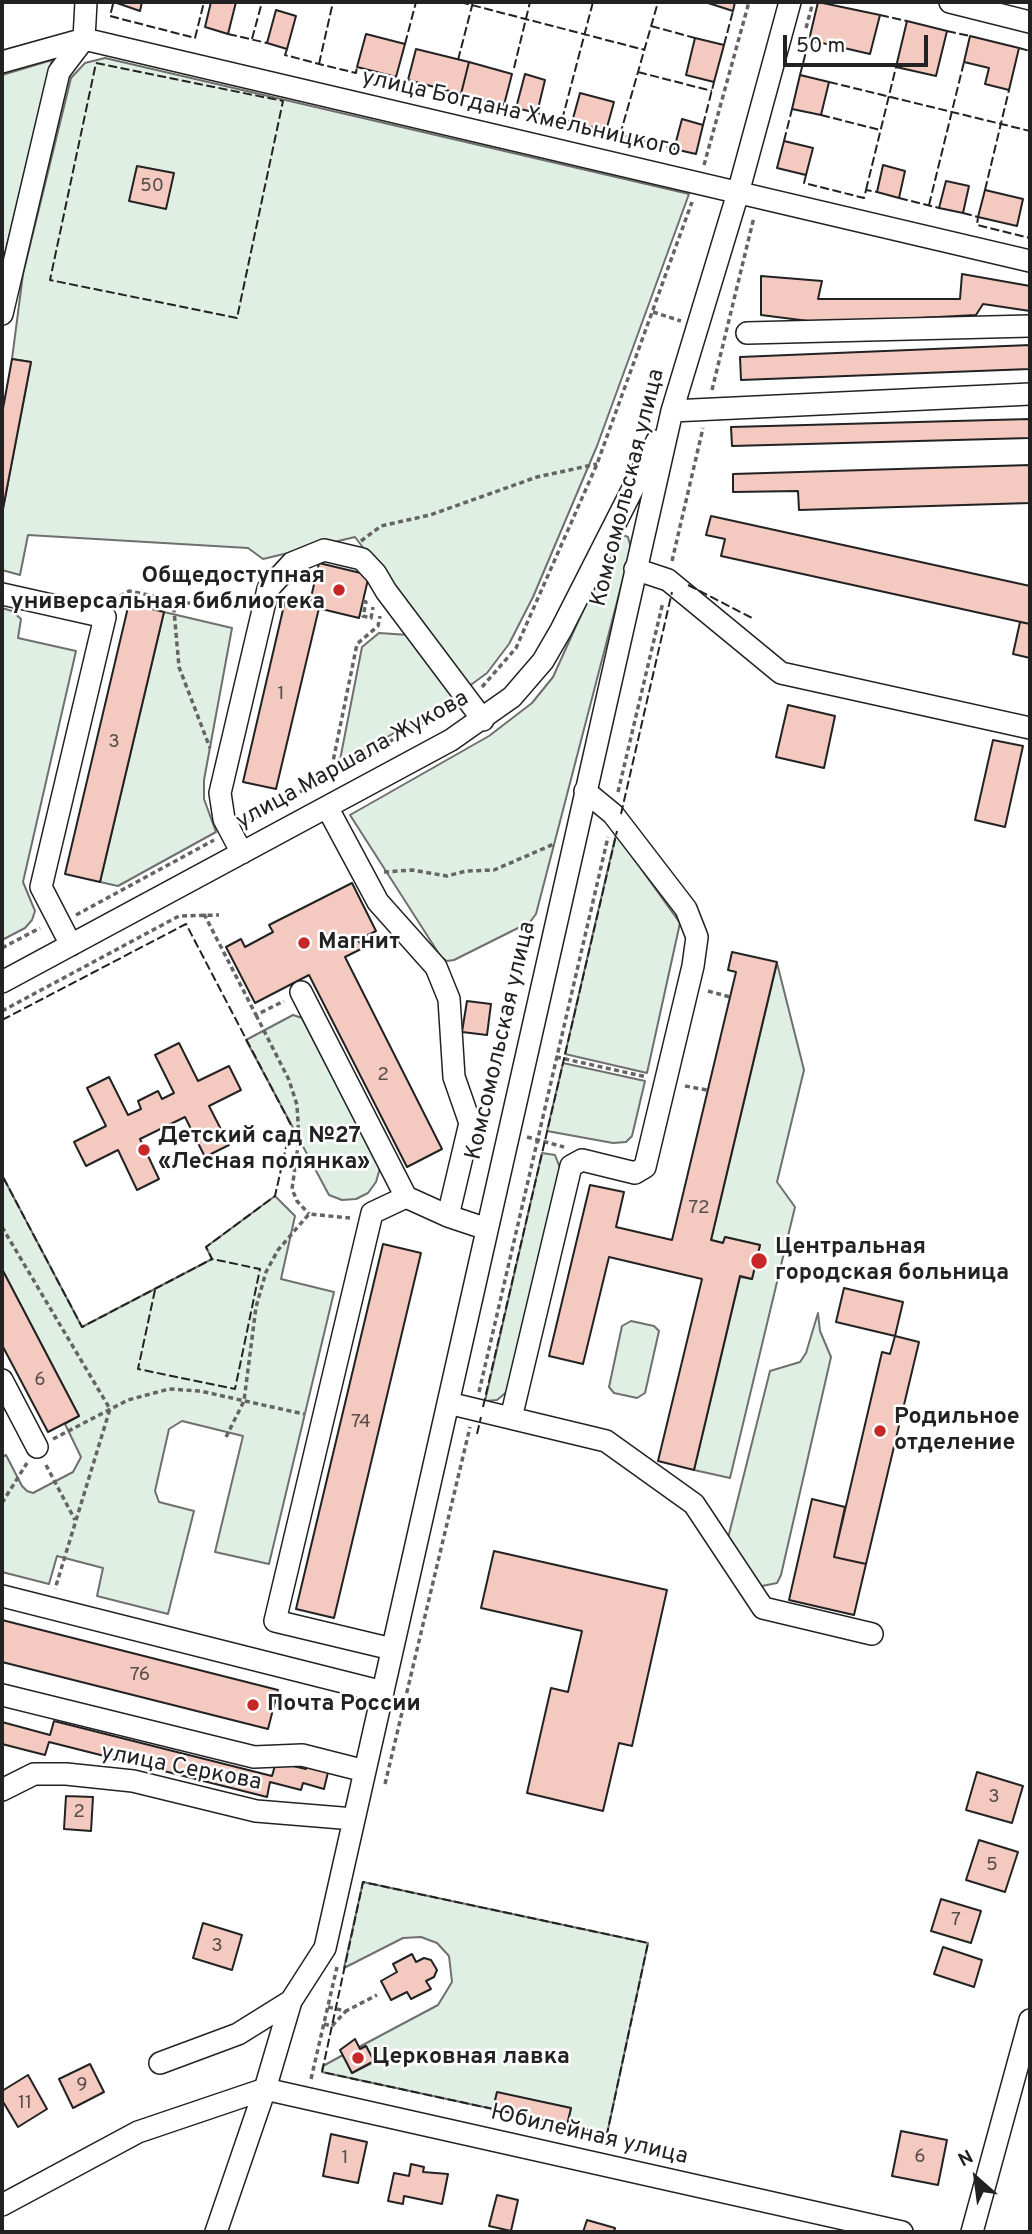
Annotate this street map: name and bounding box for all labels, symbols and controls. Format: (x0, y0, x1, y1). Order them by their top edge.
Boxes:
scale bar (787, 21, 932, 65)
text: 50 m (796, 33, 845, 60)
street label: улица Богдана Хмельницкого (359, 65, 683, 165)
house number: 50 (140, 176, 164, 198)
street label: Комсомольская улица (586, 366, 672, 610)
place label: Общедоступная универсальная библиотека (11, 563, 325, 617)
marker: Общедоступная универсальная библиотека (331, 582, 347, 598)
house number: 1 (277, 684, 285, 706)
street label: улица Маршала Жукова (232, 685, 474, 837)
house number: 3 (108, 732, 120, 754)
street label: Комсомольская улица (461, 919, 543, 1163)
place label: Магнит (318, 929, 400, 957)
marker: Магнит (296, 935, 312, 951)
house number: 2 (377, 1065, 389, 1087)
place label: Детский сад №27 «Лесная полянка» (158, 1123, 370, 1177)
marker: Детский сад №27 «Лесная полянка» (136, 1142, 152, 1158)
house number: 72 (688, 1198, 710, 1220)
place label: Центральная городская больница (775, 1234, 1009, 1288)
marker: Центральная городская больница (749, 1251, 769, 1271)
house number: 6 (34, 1370, 46, 1392)
place label: Родильное отделение (894, 1404, 1020, 1458)
house number: 74 (351, 1412, 371, 1434)
marker: Родильное отделение (872, 1423, 888, 1439)
house number: 76 (130, 1665, 150, 1687)
place label: Почта России (267, 1691, 421, 1719)
marker: Почта России (245, 1697, 261, 1713)
street label: улица Серкова (98, 1740, 264, 1798)
house number: 3 (988, 1787, 1000, 1809)
house number: 2 (73, 1802, 85, 1824)
house number: 5 (986, 1855, 998, 1877)
house number: 7 (951, 1910, 961, 1932)
house number: 3 (211, 1936, 223, 1958)
place label: Церковная лавка (372, 2044, 570, 2072)
marker: Церковная лавка (350, 2050, 366, 2066)
house number: 9 (76, 2075, 88, 2097)
house number: 11 (18, 2093, 32, 2115)
street label: Юбилейная улица (488, 2100, 690, 2172)
north arrow (941, 2143, 1011, 2213)
text: N (954, 2146, 978, 2173)
house number: 6 (914, 2147, 926, 2169)
house number: 1 (341, 2148, 349, 2170)

